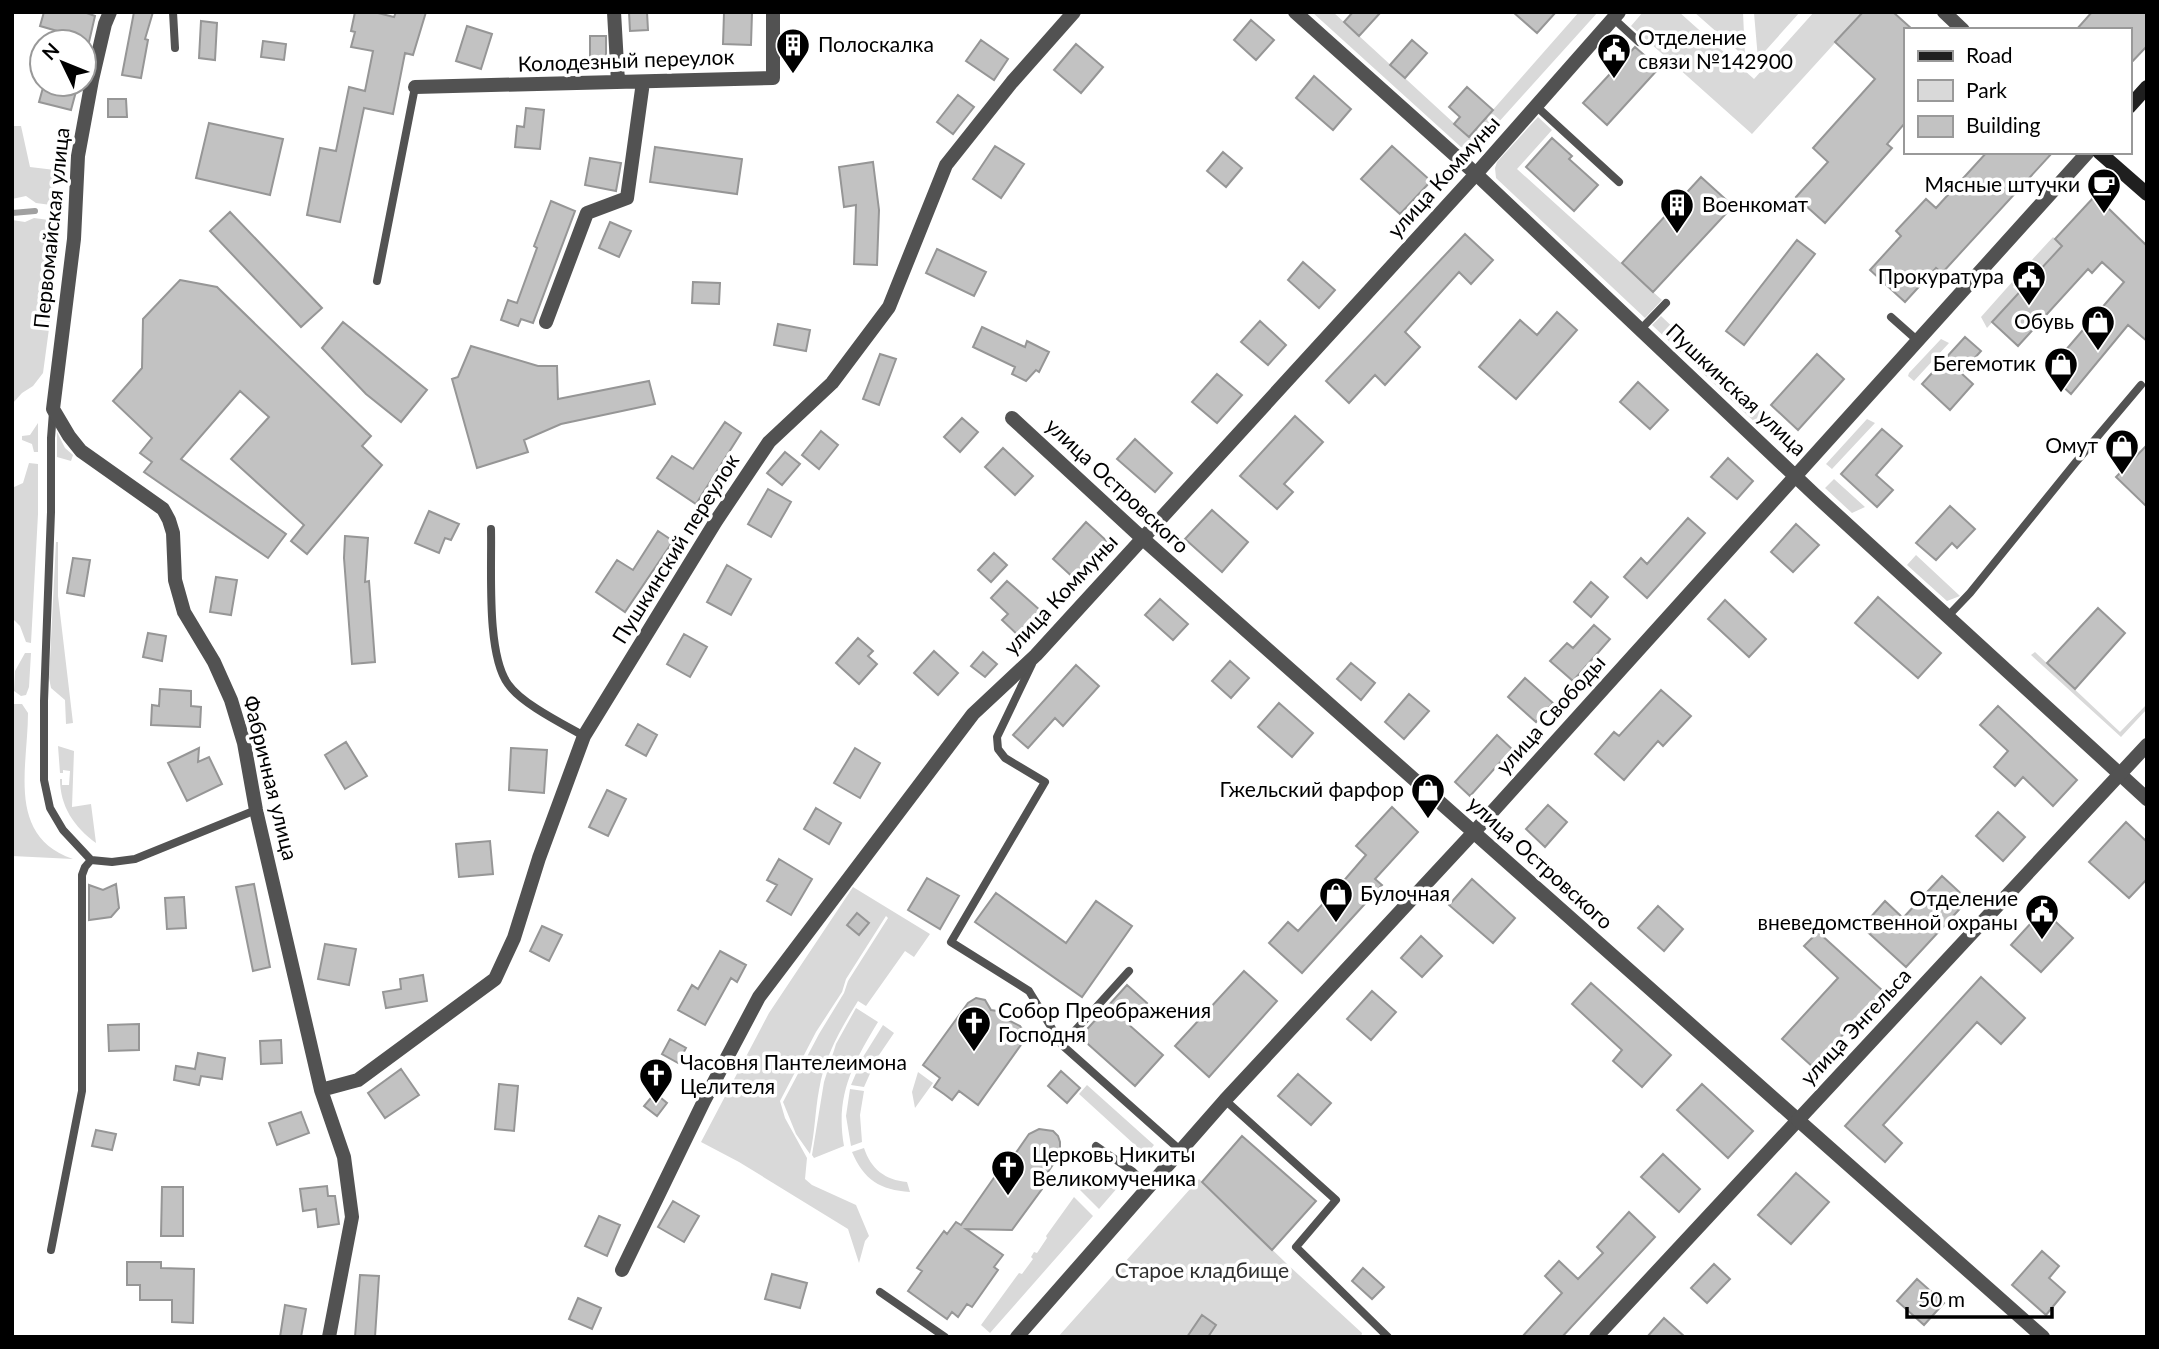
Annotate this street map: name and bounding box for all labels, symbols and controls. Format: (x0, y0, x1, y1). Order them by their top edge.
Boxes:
place label: Отделение связи №142900 (1638, 24, 1793, 73)
building icon: Полоскалка (774, 26, 812, 75)
north arrow (28, 28, 98, 98)
legend (1904, 28, 2131, 154)
place label: Полоскалка (818, 31, 934, 56)
public building icon: Отделение связи №142900 (1595, 31, 1633, 80)
text: N (37, 38, 64, 64)
text: Road (1966, 42, 2013, 67)
street label: Колодезный переулок (517, 43, 735, 76)
text: Park (1966, 77, 2007, 102)
street label: улица Коммуны (1382, 110, 1504, 242)
text: Building (1966, 112, 2041, 137)
street label: Первомайская улица (28, 126, 74, 330)
cafe icon: Мясные штучки (2085, 166, 2123, 215)
place label: Мясные штучки (1924, 171, 2080, 196)
building icon: Военкомат (1658, 186, 1696, 235)
place label: Военкомат (1702, 191, 1809, 216)
public building icon: Прокуратура (2010, 258, 2048, 307)
place label: Прокуратура (1878, 263, 2004, 288)
shop icon: Обувь (2079, 303, 2117, 352)
place label: Обувь (2014, 308, 2074, 333)
street label: Пушкинская улица (1662, 318, 1812, 460)
shop icon: Бегемотик (2042, 345, 2080, 394)
place label: Бегемотик (1933, 350, 2036, 375)
street label: улица Островского (1041, 412, 1195, 558)
shop icon: Омут (2103, 427, 2141, 476)
place label: Омут (2045, 432, 2098, 457)
street label: Пушкинский переулок (606, 449, 743, 648)
street label: улица Коммуны (998, 529, 1122, 659)
street label: улица Свободы (1490, 650, 1610, 778)
street label: Фабричная улица (239, 693, 304, 863)
shop icon: Гжельский фарфор (1409, 771, 1447, 820)
place label: Гжельский фарфор (1219, 776, 1404, 801)
street label: улица Островского (1463, 790, 1619, 934)
shop icon: Булочная (1317, 875, 1355, 924)
place label: Булочная (1360, 880, 1450, 905)
place label: Отделение вневедомственной охраны (1757, 885, 2018, 934)
public building icon: Отделение вневедомственной охраны (2023, 892, 2061, 941)
street label: улица Энгельса (1794, 962, 1915, 1090)
place label: Собор Преображения Господня (998, 997, 1211, 1046)
church icon: Собор Преображения Господня (955, 1004, 993, 1053)
place label: Часовня Пантелеимона Целителя (680, 1049, 907, 1098)
church icon: Часовня Пантелеимона Целителя (637, 1056, 675, 1105)
place label: Церковь Никиты Великомученика (1032, 1141, 1196, 1190)
church icon: Церковь Никиты Великомученика (989, 1148, 1027, 1197)
park label: Старое кладбище (1115, 1257, 1289, 1282)
scale bar (1907, 1276, 2052, 1320)
text: 50 m (1918, 1286, 1965, 1311)

